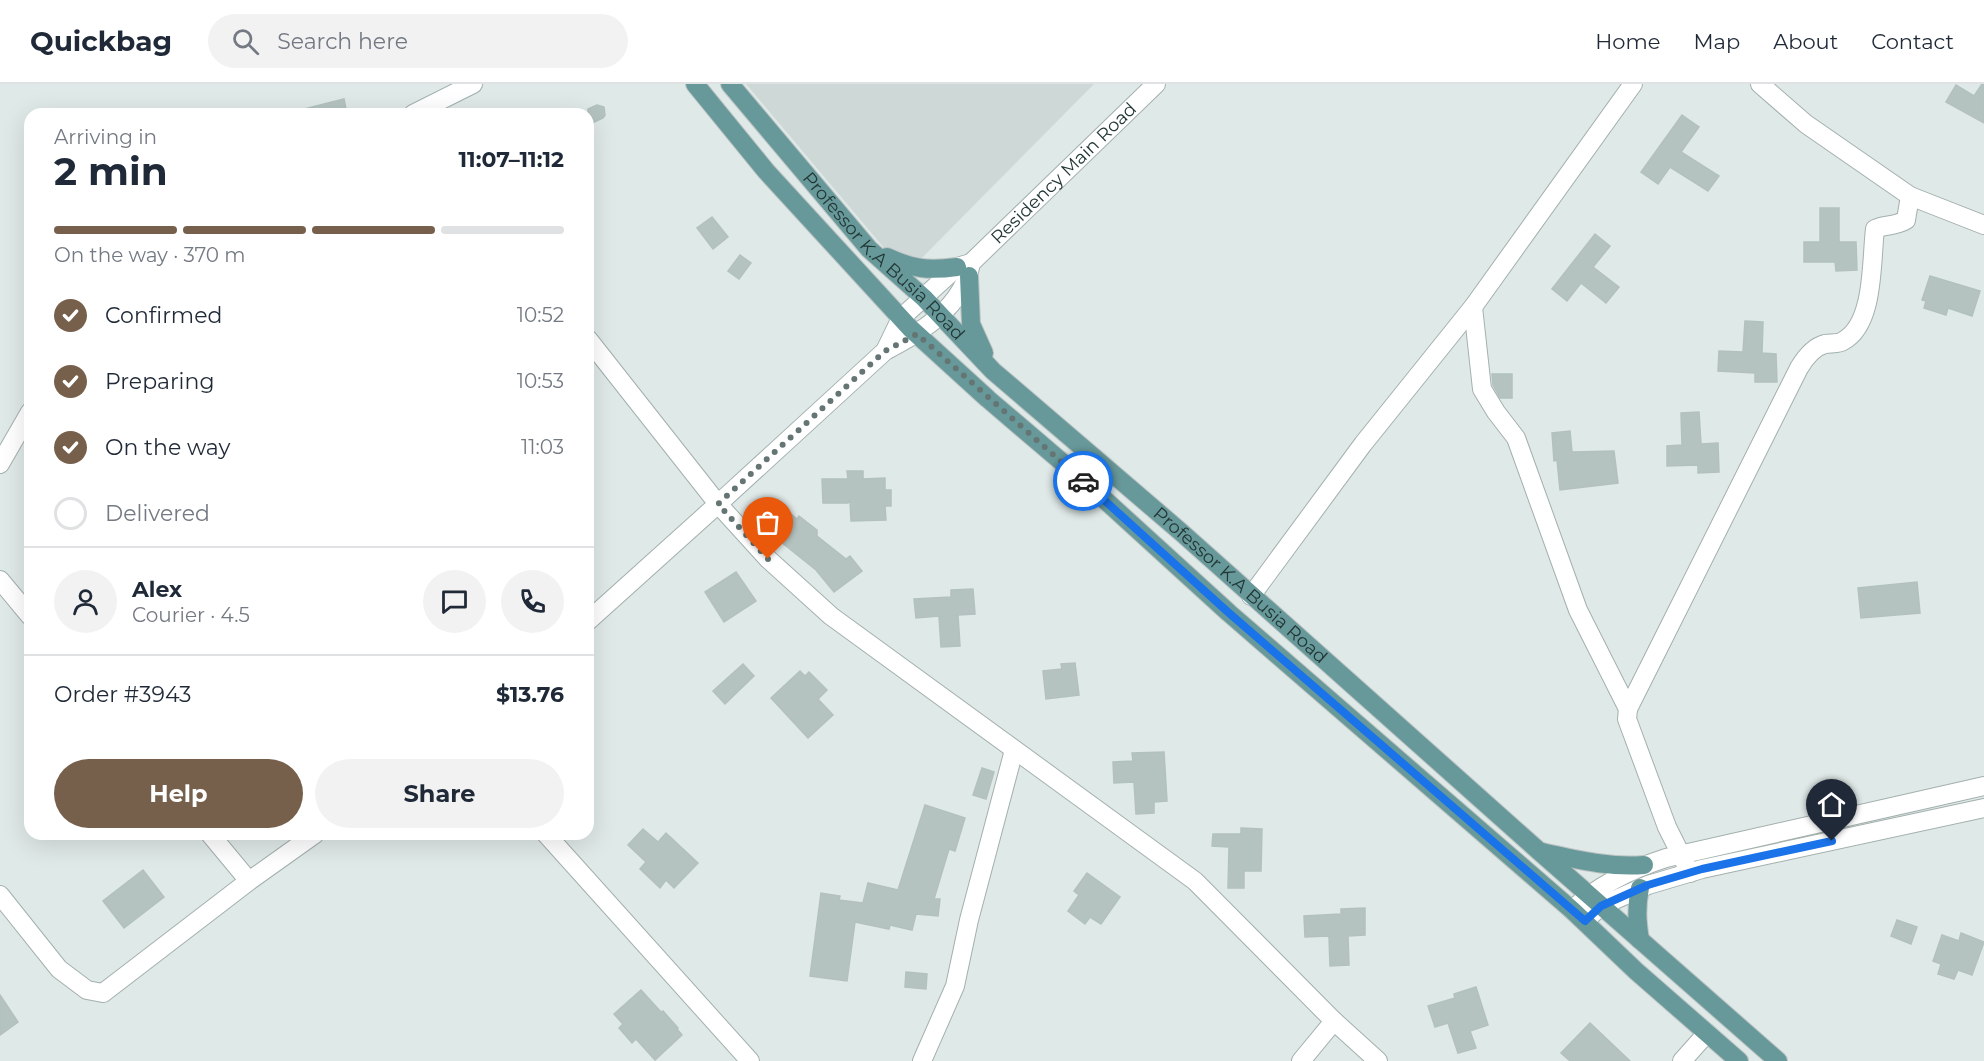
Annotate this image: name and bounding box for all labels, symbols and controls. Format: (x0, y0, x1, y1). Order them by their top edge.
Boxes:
search box (208, 14, 628, 68)
text: Quickbag (30, 24, 172, 58)
icon: search (229, 25, 262, 58)
text: Search here (277, 28, 408, 55)
text: Home (1595, 29, 1660, 54)
text: Map (1693, 29, 1740, 54)
text: About (1773, 29, 1838, 54)
text: Contact (1871, 29, 1954, 54)
street label: Residency Main Road (986, 98, 1141, 249)
text: Arriving in (54, 125, 157, 149)
text: 11:07–11:12 (458, 146, 564, 173)
text: 2 min (54, 147, 168, 195)
street label: Professor K.A Busia Road (798, 167, 969, 345)
text: On the way · 370 m (54, 243, 246, 267)
icon: check (54, 299, 87, 332)
text: Confirmed (105, 302, 222, 329)
text: 10:52 (517, 303, 564, 327)
icon: check (54, 365, 87, 398)
text: Preparing (105, 368, 214, 395)
text: 10:53 (517, 369, 564, 393)
icon: check (54, 431, 87, 464)
text: On the way (105, 434, 230, 461)
text: 11:03 (521, 435, 564, 459)
courier (1053, 451, 1113, 511)
icon: car (1067, 465, 1100, 498)
pin (742, 497, 793, 559)
text: Delivered (105, 500, 210, 527)
street label: Professor K.A Busia Road (1149, 502, 1332, 668)
icon: bag (751, 506, 784, 539)
button: person (54, 570, 117, 633)
button: chat (423, 570, 486, 633)
button: phone (501, 570, 564, 633)
text: Alex (132, 576, 182, 603)
text: Courier · 4.5 (132, 603, 250, 627)
text: Order #3943 (54, 681, 192, 708)
text: $13.76 (496, 681, 564, 708)
button: Help (54, 759, 303, 828)
button: Share (315, 759, 564, 828)
pin (1806, 779, 1857, 841)
icon: home (1815, 788, 1848, 821)

